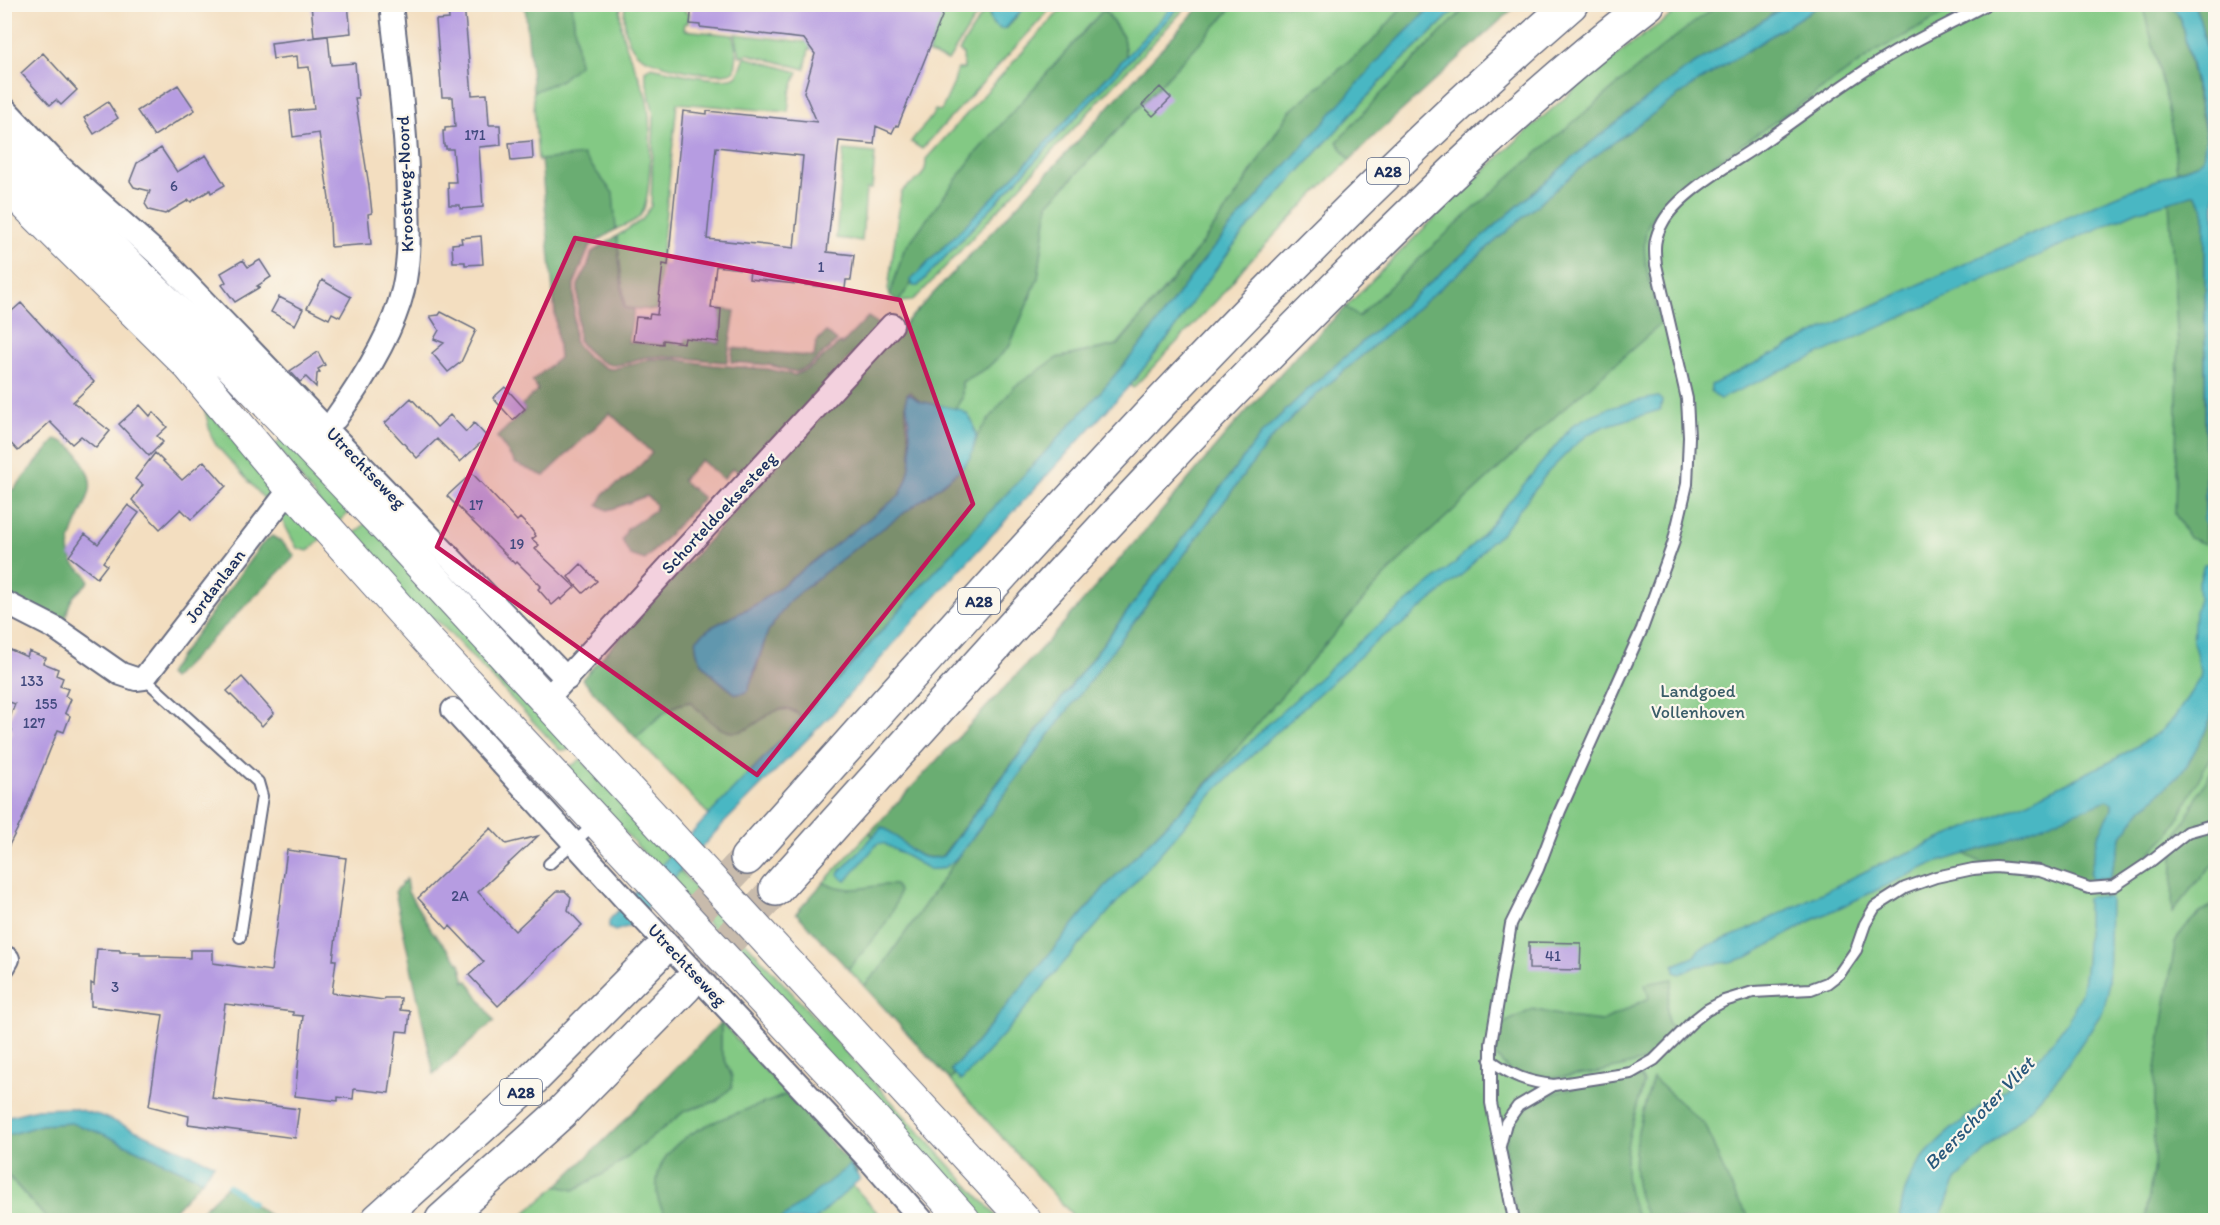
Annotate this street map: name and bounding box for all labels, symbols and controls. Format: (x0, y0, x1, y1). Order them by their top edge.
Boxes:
street label: Kroostweg-Noord (392, 115, 418, 253)
house number: 171 (464, 126, 486, 144)
road number: A28 (1367, 158, 1409, 184)
house number: 6 (170, 177, 178, 195)
house number: 1 (818, 258, 825, 276)
street label: Utrechtseweg (321, 422, 411, 514)
street label: Schorteldoeksesteeg (657, 447, 782, 579)
house number: 17 (469, 496, 484, 514)
house number: 19 (510, 535, 525, 553)
street label: Jordanlaan (180, 544, 250, 627)
road number: A28 (958, 588, 1000, 614)
house number: 133 (20, 672, 44, 690)
park label: Landgoed Vollenhoven (1651, 680, 1745, 723)
house number: 155 (35, 695, 57, 713)
house number: 127 (23, 714, 46, 732)
house number: 2A (451, 887, 469, 905)
street label: Utrechtseweg (643, 919, 732, 1012)
house number: 41 (1545, 947, 1561, 965)
house number: 3 (111, 978, 119, 996)
water label: Beerschoter Vliet (1919, 1050, 2041, 1175)
road number: A28 (500, 1079, 542, 1105)

